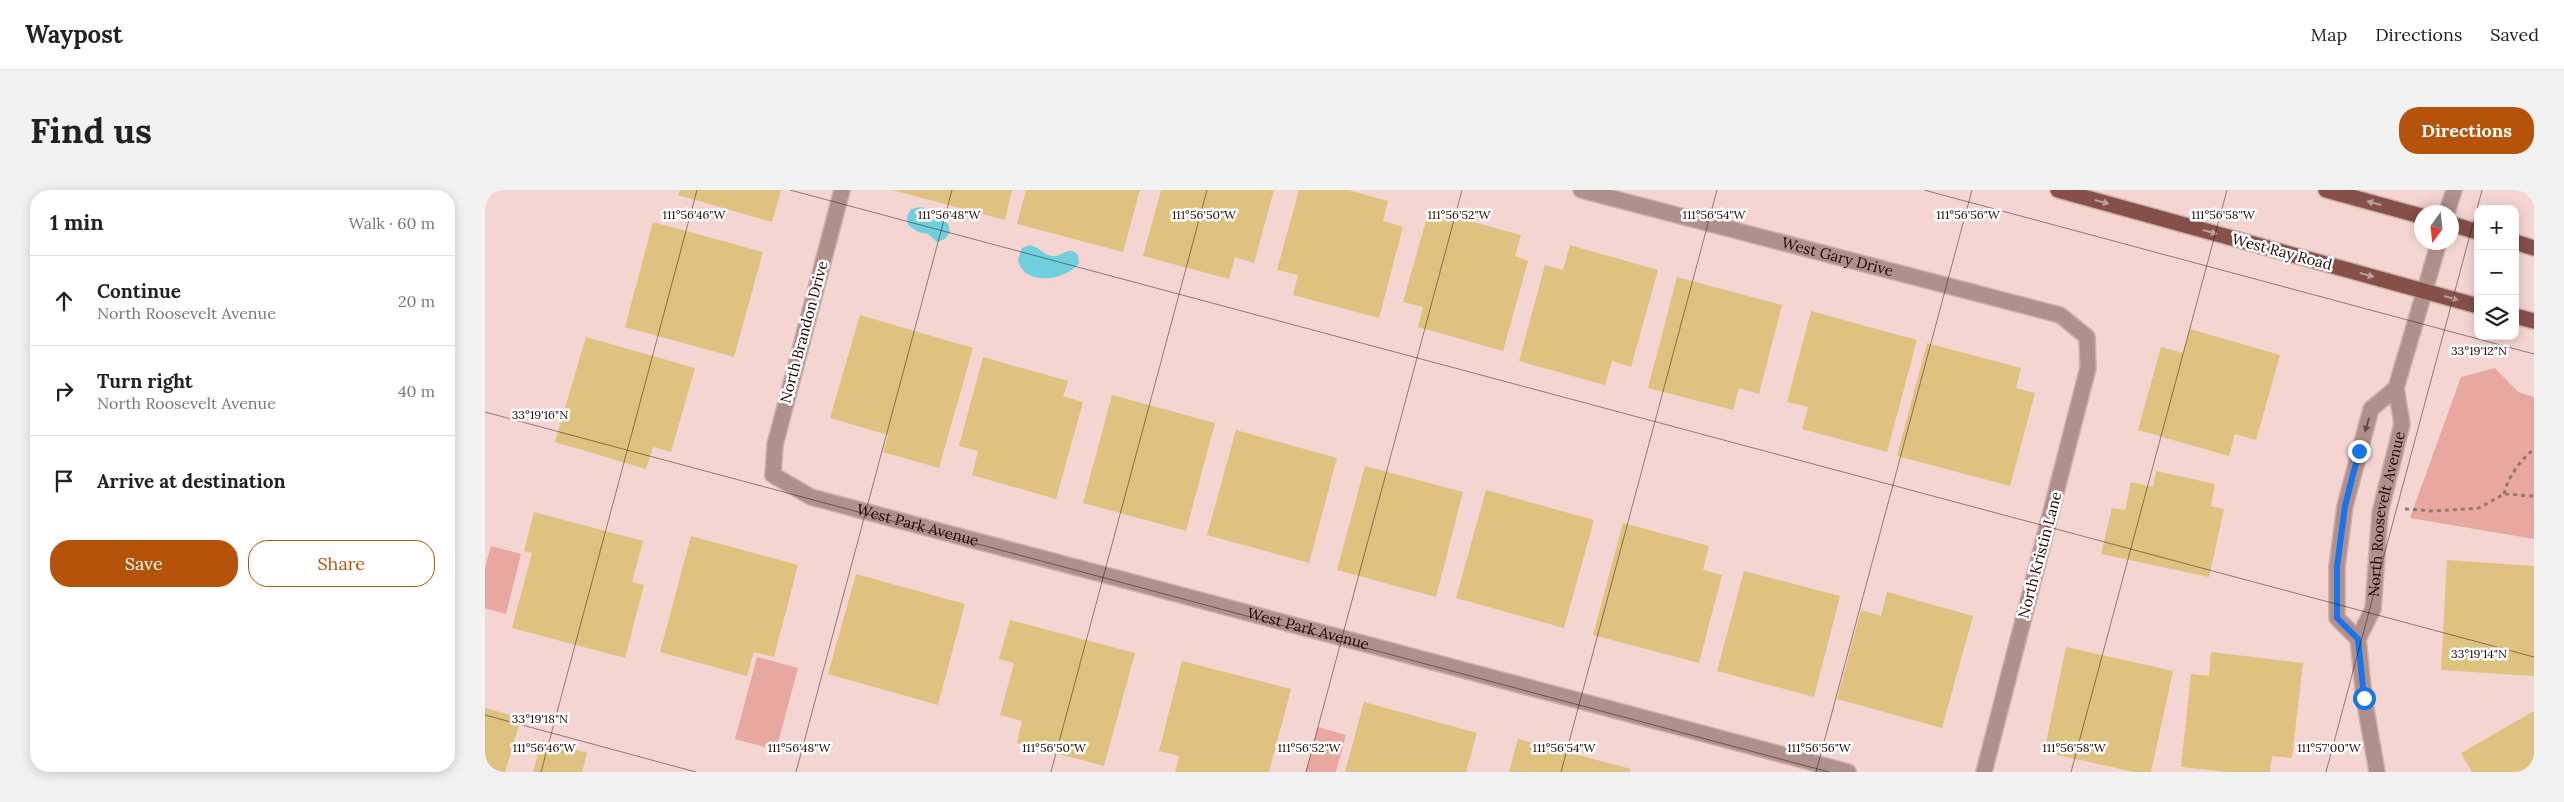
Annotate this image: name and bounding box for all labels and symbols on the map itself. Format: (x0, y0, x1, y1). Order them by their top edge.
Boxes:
one-way arrow (2095, 198, 2110, 206)
one-way arrow (2367, 199, 2382, 207)
north arrow (2414, 205, 2459, 250)
text: 111°56'46"W (663, 207, 727, 222)
text: 111°56'48"W (918, 207, 981, 222)
text: 111°56'50"W (1172, 207, 1237, 222)
text: 111°56'52"W (1427, 207, 1492, 222)
text: 111°56'54"W (1683, 207, 1747, 222)
text: 111°56'56"W (1936, 207, 2001, 222)
text: 111°56'58"W (2191, 207, 2256, 222)
one-way arrow (2203, 228, 2218, 236)
street label: West Ray Road (2230, 229, 2334, 274)
street label: West Gary Drive (1780, 233, 1895, 280)
street label: North Brandon Drive (775, 259, 832, 405)
one-way arrow (2359, 271, 2375, 279)
one-way arrow (2444, 295, 2459, 303)
text: 33°19'12"N (2451, 343, 2507, 358)
text: 33°19'16"N (512, 407, 568, 422)
one-way arrow (2362, 417, 2370, 432)
street label: North Roosevelt Avenue (2364, 429, 2409, 598)
route end (2348, 440, 2371, 463)
street label: North Kristin Lane (2013, 489, 2066, 620)
street label: West Park Avenue (855, 500, 981, 550)
street label: West Park Avenue (1245, 603, 1371, 654)
text: 33°19'14"N (2451, 646, 2507, 661)
route start (2353, 687, 2376, 710)
text: 33°19'18"N (512, 711, 568, 726)
text: 111°56'46"W (513, 740, 577, 755)
text: 111°56'48"W (768, 740, 831, 755)
text: 111°56'50"W (1022, 740, 1087, 755)
text: 111°56'52"W (1277, 740, 1342, 755)
text: 111°56'54"W (1533, 740, 1597, 755)
text: 111°56'56"W (1787, 740, 1852, 755)
text: 111°56'58"W (2042, 740, 2107, 755)
text: 111°57'00"W (2297, 740, 2362, 755)

